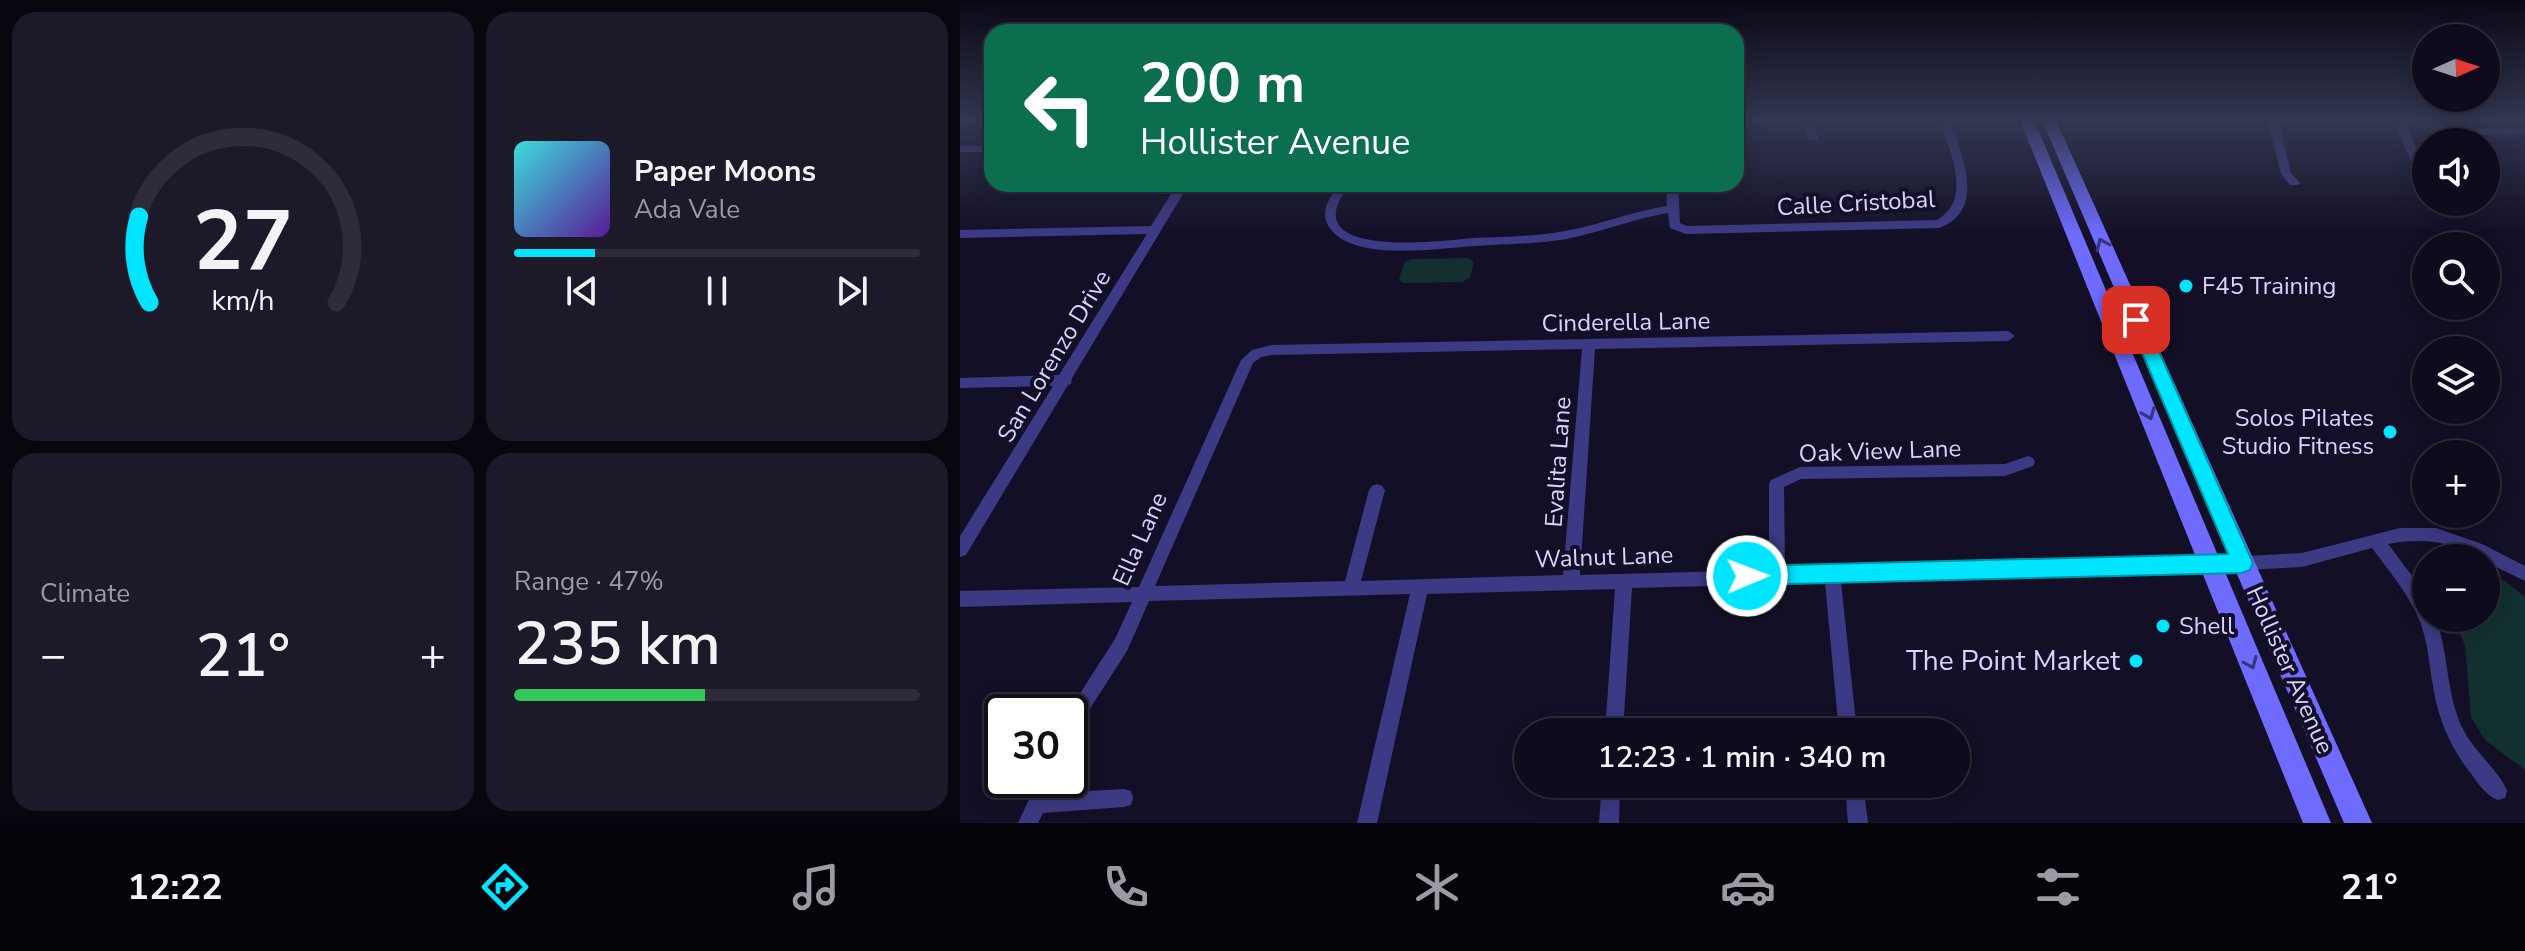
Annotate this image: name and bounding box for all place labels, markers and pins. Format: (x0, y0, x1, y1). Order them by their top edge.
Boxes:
place label: F45 Training (2202, 270, 2336, 302)
marker: F45 Training (2177, 277, 2195, 295)
pin (2102, 286, 2170, 354)
place label: Solos Pilates Studio Fitness (2222, 402, 2374, 462)
marker: Solos Pilates Studio Fitness (2381, 423, 2399, 441)
place label: Shell (2179, 610, 2234, 642)
marker: Shell (2154, 617, 2172, 635)
place label: The Point Market (1906, 642, 2120, 680)
marker: The Point Market (2127, 652, 2145, 670)

